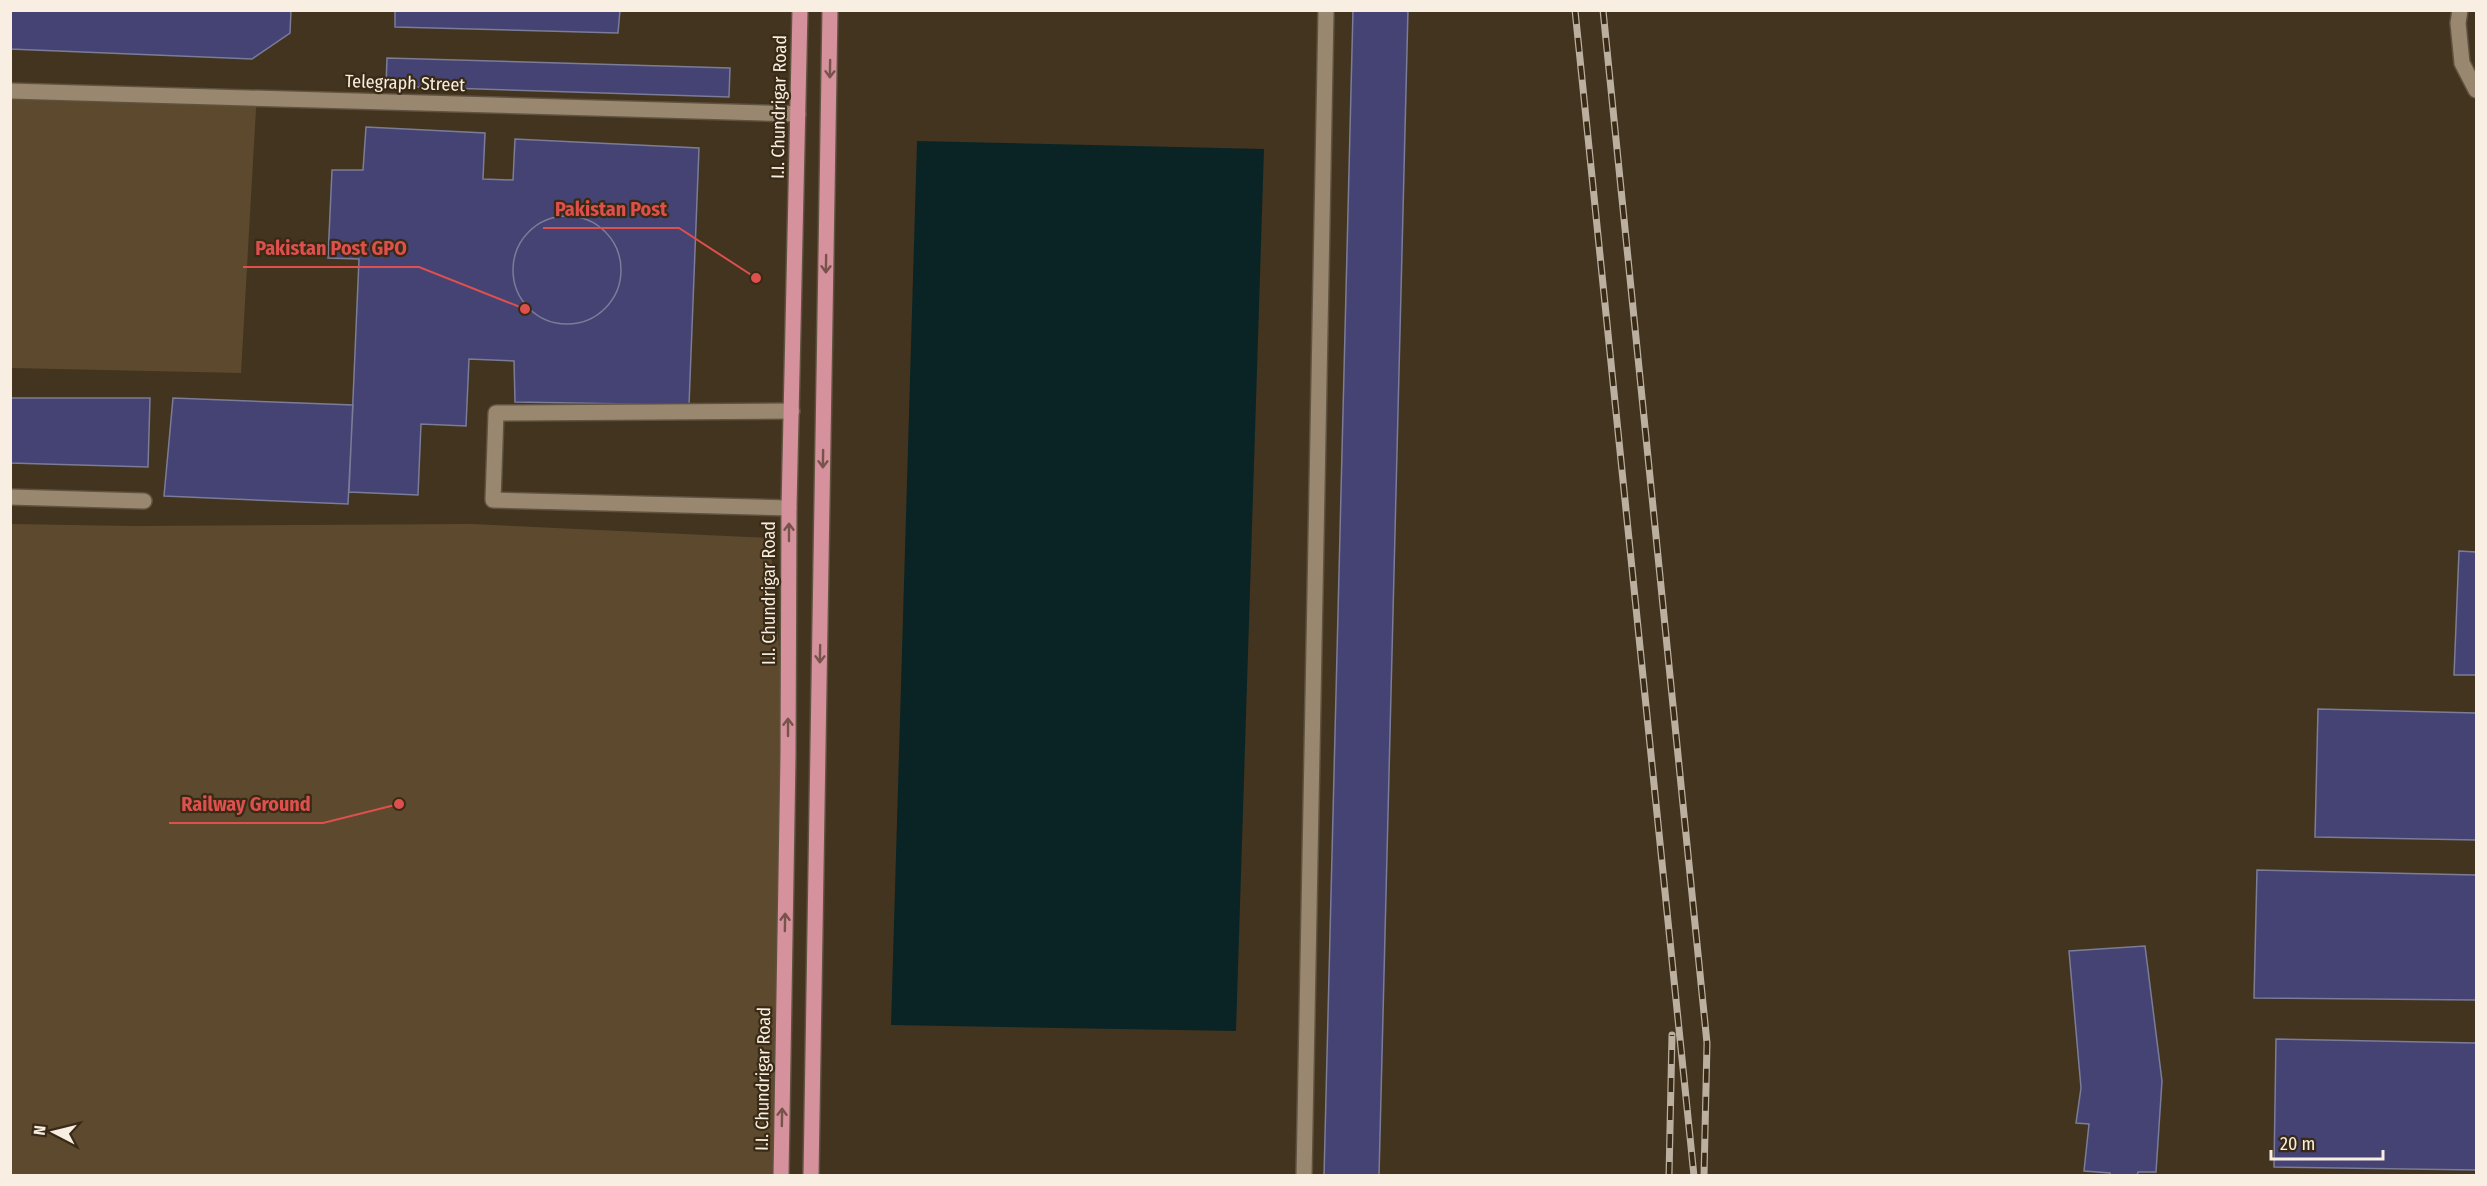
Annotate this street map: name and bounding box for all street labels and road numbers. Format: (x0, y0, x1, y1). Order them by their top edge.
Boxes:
street label: I.I. Chundrigar Road (767, 35, 791, 179)
street label: Telegraph Street (344, 70, 466, 96)
street label: I.I. Chundrigar Road (758, 521, 780, 665)
street label: I.I. Chundrigar Road (751, 1007, 775, 1151)

